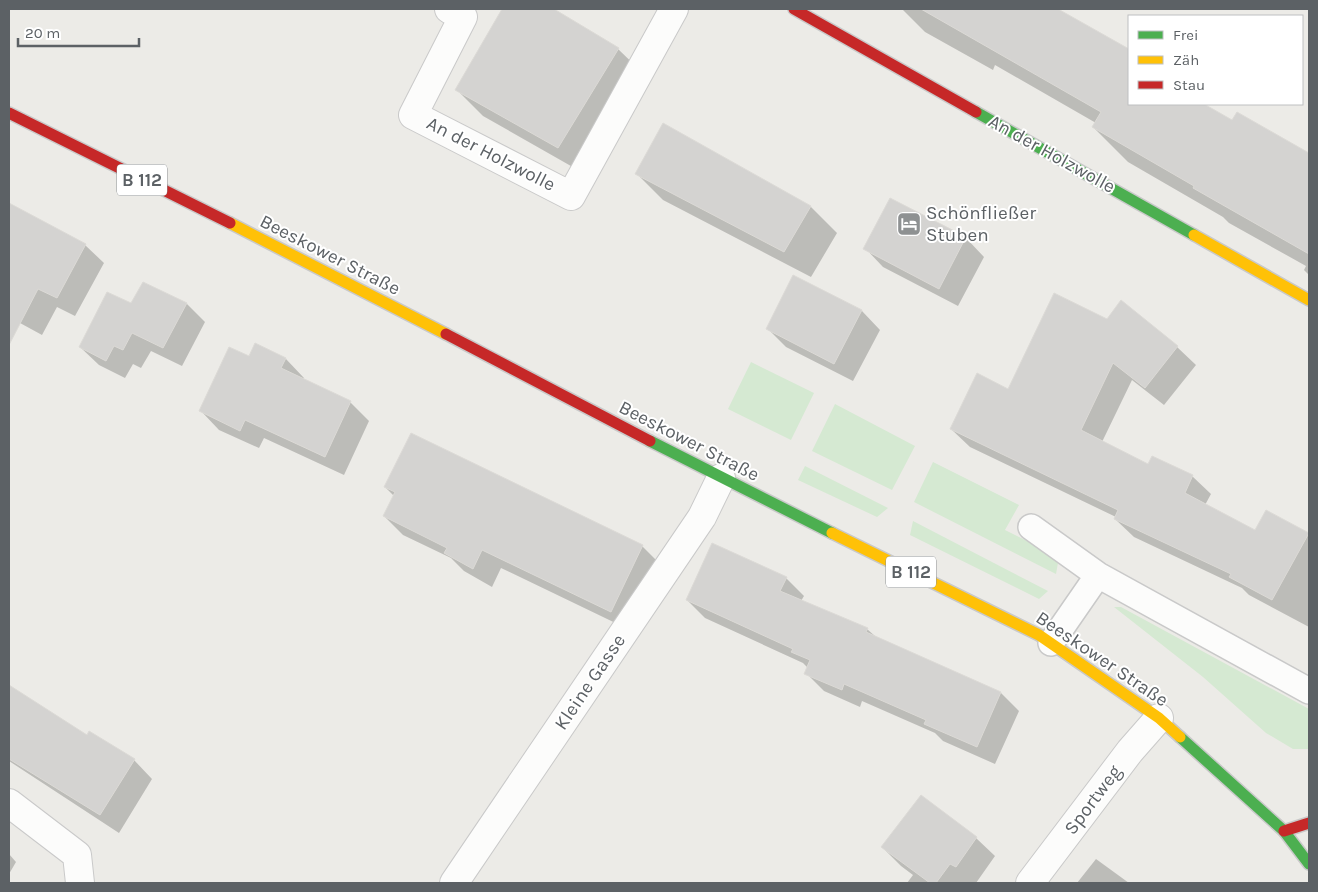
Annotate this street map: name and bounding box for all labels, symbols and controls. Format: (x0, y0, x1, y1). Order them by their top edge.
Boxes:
scale bar (18, 15, 139, 47)
legend (1128, 15, 1303, 105)
text: 20 m (25, 24, 60, 42)
text: Frei (1173, 26, 1198, 44)
text: Zäh (1173, 51, 1199, 69)
text: Stau (1173, 76, 1205, 94)
street label: An der Holzwolle (985, 110, 1119, 198)
street label: An der Holzwolle (423, 112, 559, 196)
road number: B 112 (117, 164, 167, 196)
place label: Schönfließer Stuben (926, 202, 1036, 246)
street label: Beeskower Straße (256, 210, 404, 300)
hotel icon: Schönfließer Stuben (896, 211, 922, 237)
street label: Beeskower Straße (615, 396, 763, 486)
road number: B 112 (886, 556, 936, 588)
street label: Beeskower Straße (1032, 607, 1172, 711)
street label: Kleine Gasse (550, 630, 630, 734)
street label: Sportweg (1060, 761, 1126, 839)

